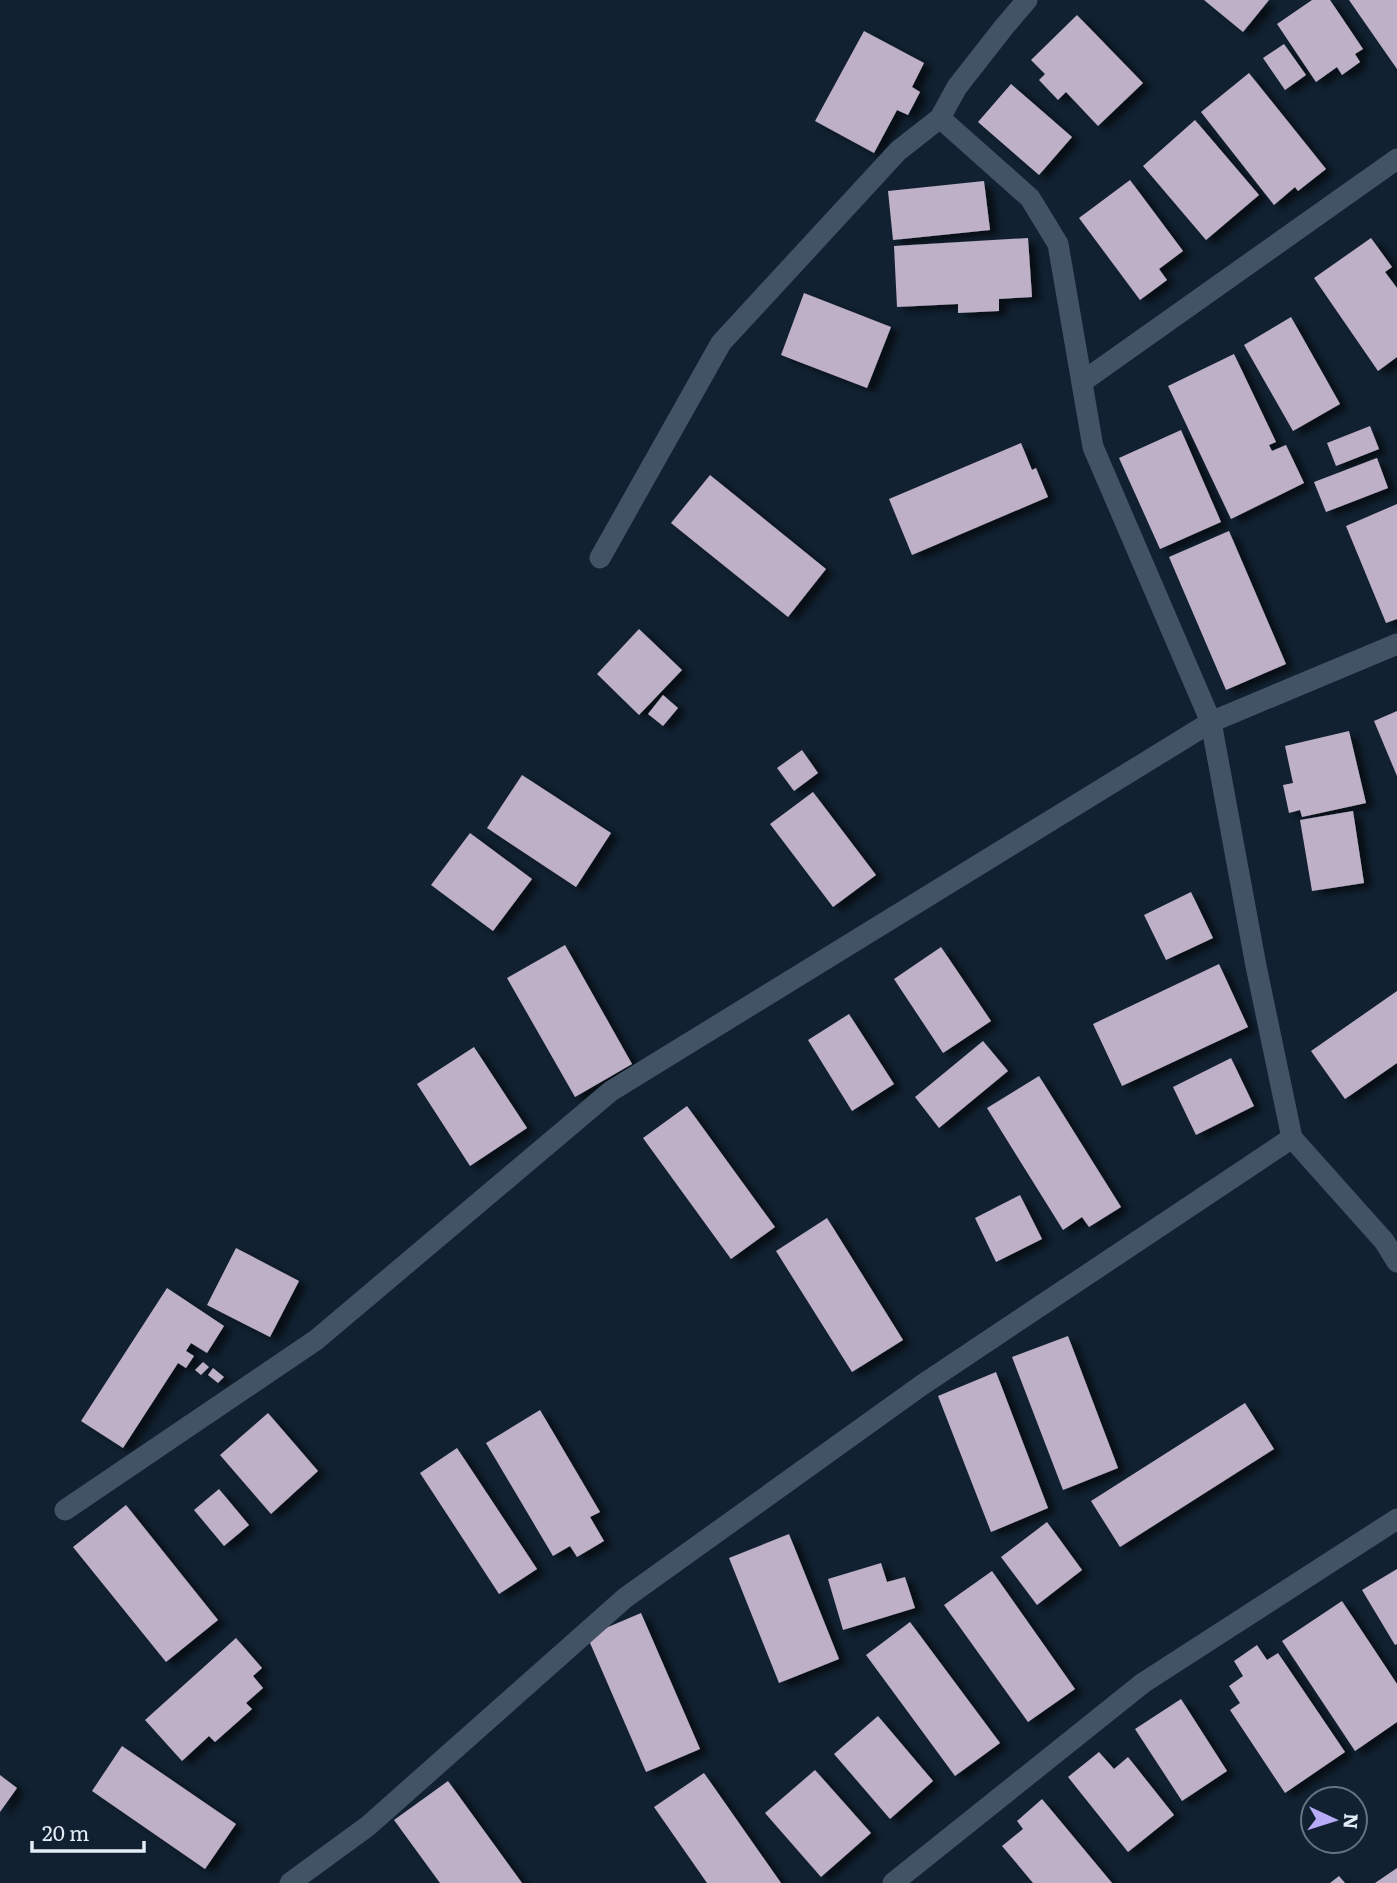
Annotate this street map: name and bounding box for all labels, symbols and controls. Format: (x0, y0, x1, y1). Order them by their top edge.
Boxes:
north arrow (1299, 1785, 1369, 1855)
scale bar (32, 1810, 144, 1854)
text: N (1337, 1812, 1366, 1830)
text: 20 m (42, 1816, 89, 1847)

